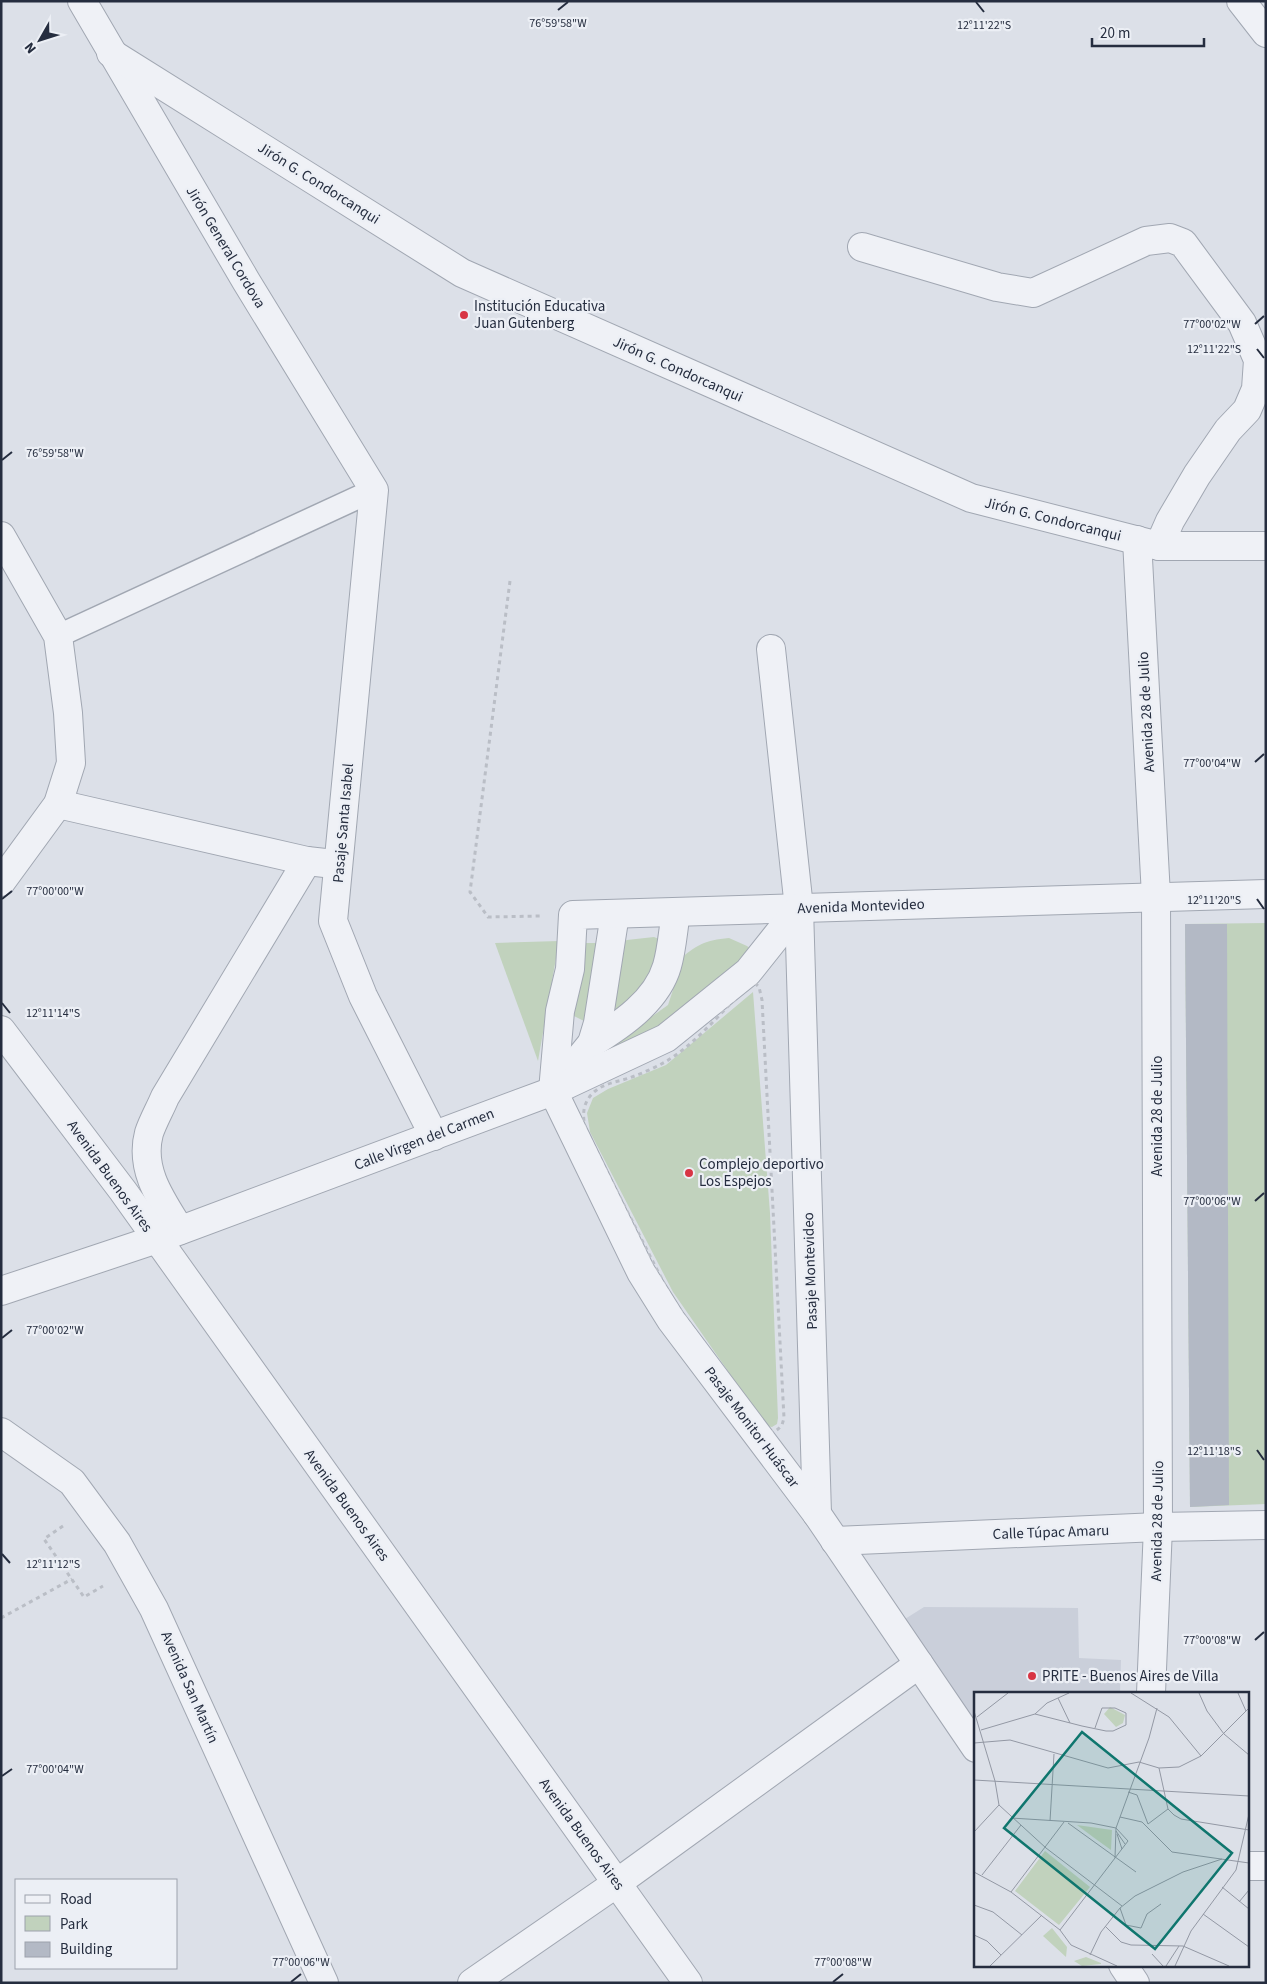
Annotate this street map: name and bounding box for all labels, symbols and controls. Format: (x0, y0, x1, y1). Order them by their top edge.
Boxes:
north arrow (15, 15, 65, 65)
text: 76°59'58"W (529, 15, 587, 32)
scale bar (1092, 15, 1204, 47)
text: 12°11'22"S (957, 17, 1011, 34)
text: 20 m (1100, 23, 1130, 44)
text: N (20, 38, 41, 57)
street label: Jirón G. Condorcanqui (254, 137, 384, 230)
street label: Jirón General Cordova (181, 182, 270, 312)
place label: Institución Educativa Juan Gutenberg (474, 296, 605, 334)
marker: Institución Educativa Juan Gutenberg (458, 309, 470, 321)
text: 77°00'02"W (1183, 316, 1241, 333)
street label: Jirón G. Condorcanqui (609, 331, 746, 408)
text: 12°11'22"S (1187, 341, 1241, 358)
text: 76°59'58"W (26, 445, 84, 462)
street label: Jirón G. Condorcanqui (982, 492, 1123, 547)
street label: Avenida 28 de Julio (1133, 651, 1160, 773)
text: 77°00'04"W (1183, 755, 1241, 772)
street label: Pasaje Santa Isabel (328, 762, 359, 884)
text: 77°00'00"W (26, 883, 84, 900)
text: 12°11'20"S (1187, 892, 1241, 909)
street label: Avenida Montevideo (797, 894, 925, 919)
text: 12°11'14"S (26, 1005, 80, 1022)
street label: Avenida 28 de Julio (1147, 1056, 1168, 1176)
street label: Calle Virgen del Carmen (351, 1103, 497, 1176)
street label: Avenida Buenos Aires (62, 1116, 157, 1237)
place label: Complejo deportivo Los Espejos (699, 1154, 824, 1192)
marker: Complejo deportivo Los Espejos (683, 1167, 695, 1179)
text: 77°00'06"W (1183, 1193, 1241, 1210)
street label: Pasaje Montevideo (798, 1212, 823, 1330)
text: 77°00'02"W (26, 1322, 84, 1339)
street label: Pasaje Monitor Huáscar (699, 1362, 805, 1493)
text: 12°11'18"S (1187, 1443, 1241, 1460)
street label: Avenida Buenos Aires (299, 1445, 394, 1566)
street label: Avenida 28 de Julio (1146, 1460, 1169, 1582)
street label: Calle Túpac Amaru (992, 1520, 1110, 1545)
text: 12°11'12"S (26, 1556, 80, 1573)
street label: Avenida San Martín (155, 1628, 224, 1747)
text: 77°00'08"W (1183, 1632, 1241, 1649)
place label: PRITE - Buenos Aires de Villa (1042, 1666, 1219, 1687)
marker: PRITE - Buenos Aires de Villa (1026, 1670, 1038, 1682)
inset map (974, 1692, 1250, 1966)
text: 77°00'04"W (26, 1761, 84, 1778)
street label: Avenida Buenos Aires (534, 1774, 629, 1895)
legend (15, 1879, 178, 1969)
text: Road (60, 1889, 92, 1910)
text: Park (60, 1914, 89, 1935)
text: Building (60, 1939, 113, 1960)
text: 77°00'06"W (272, 1954, 330, 1971)
text: 77°00'08"W (814, 1954, 872, 1971)

